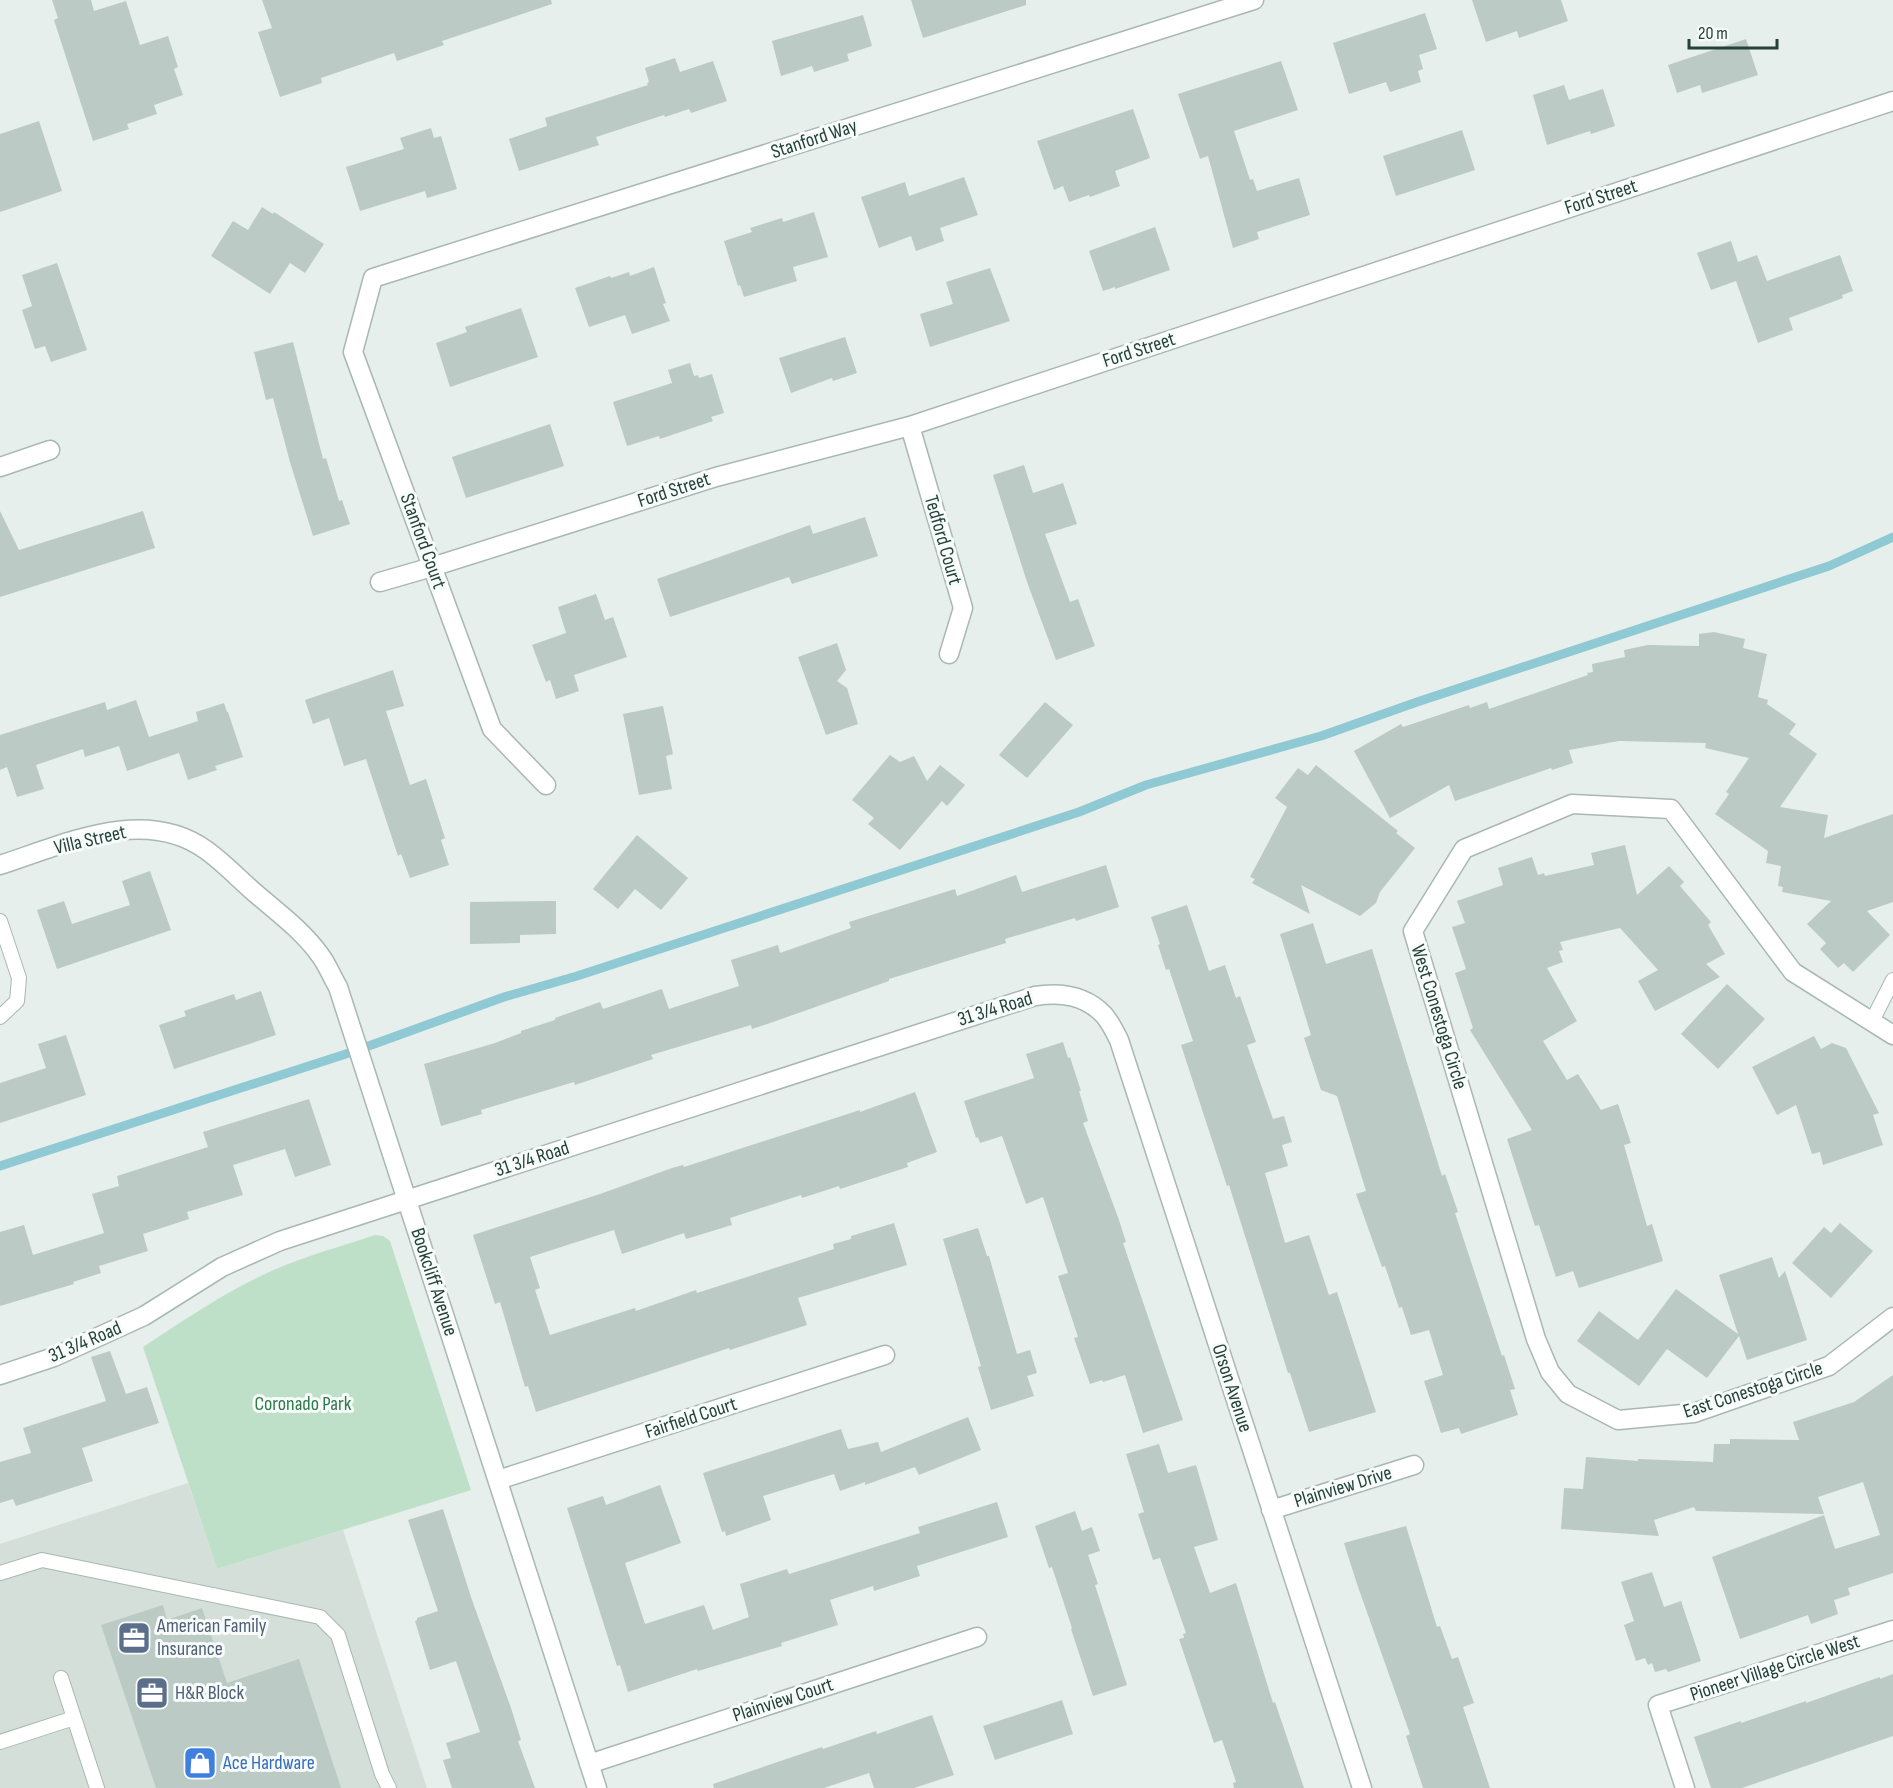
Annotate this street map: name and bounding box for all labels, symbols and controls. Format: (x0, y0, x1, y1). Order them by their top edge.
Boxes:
scale bar (1689, 12, 1778, 50)
text: 20 m (1698, 23, 1728, 44)
street label: Stanford Way (768, 114, 860, 164)
street label: Ford Street (1562, 174, 1640, 220)
street label: Ford Street (1100, 327, 1178, 373)
street label: Ford Street (635, 467, 713, 513)
street label: Stanford Court (395, 490, 451, 592)
street label: Tedford Court (919, 492, 967, 588)
street label: Villa Street (52, 820, 128, 860)
street label: West Conestoga Circle (1406, 942, 1472, 1092)
street label: 31 3/4 Road (955, 986, 1035, 1032)
street label: 31 3/4 Road (492, 1136, 572, 1182)
street label: Bookcliff Avenue (405, 1225, 463, 1339)
street label: 31 3/4 Road (45, 1316, 125, 1368)
street label: Orson Avenue (1206, 1341, 1258, 1435)
street label: East Conestoga Circle (1680, 1356, 1826, 1424)
park label: Coronado Park (255, 1392, 352, 1416)
street label: Fairfield Court (642, 1392, 740, 1444)
street label: Plainview Drive (1291, 1461, 1395, 1513)
place label: American Family Insurance (156, 1614, 267, 1661)
office icon: American Family Insurance (116, 1620, 152, 1656)
street label: Pioneer Village Circle West (1687, 1629, 1863, 1707)
street label: Plainview Court (730, 1672, 836, 1728)
office icon: H&R Block (134, 1675, 170, 1711)
place label: H&R Block (175, 1681, 245, 1705)
shop icon: Ace Hardware (182, 1745, 218, 1781)
place label: Ace Hardware (222, 1751, 315, 1775)

